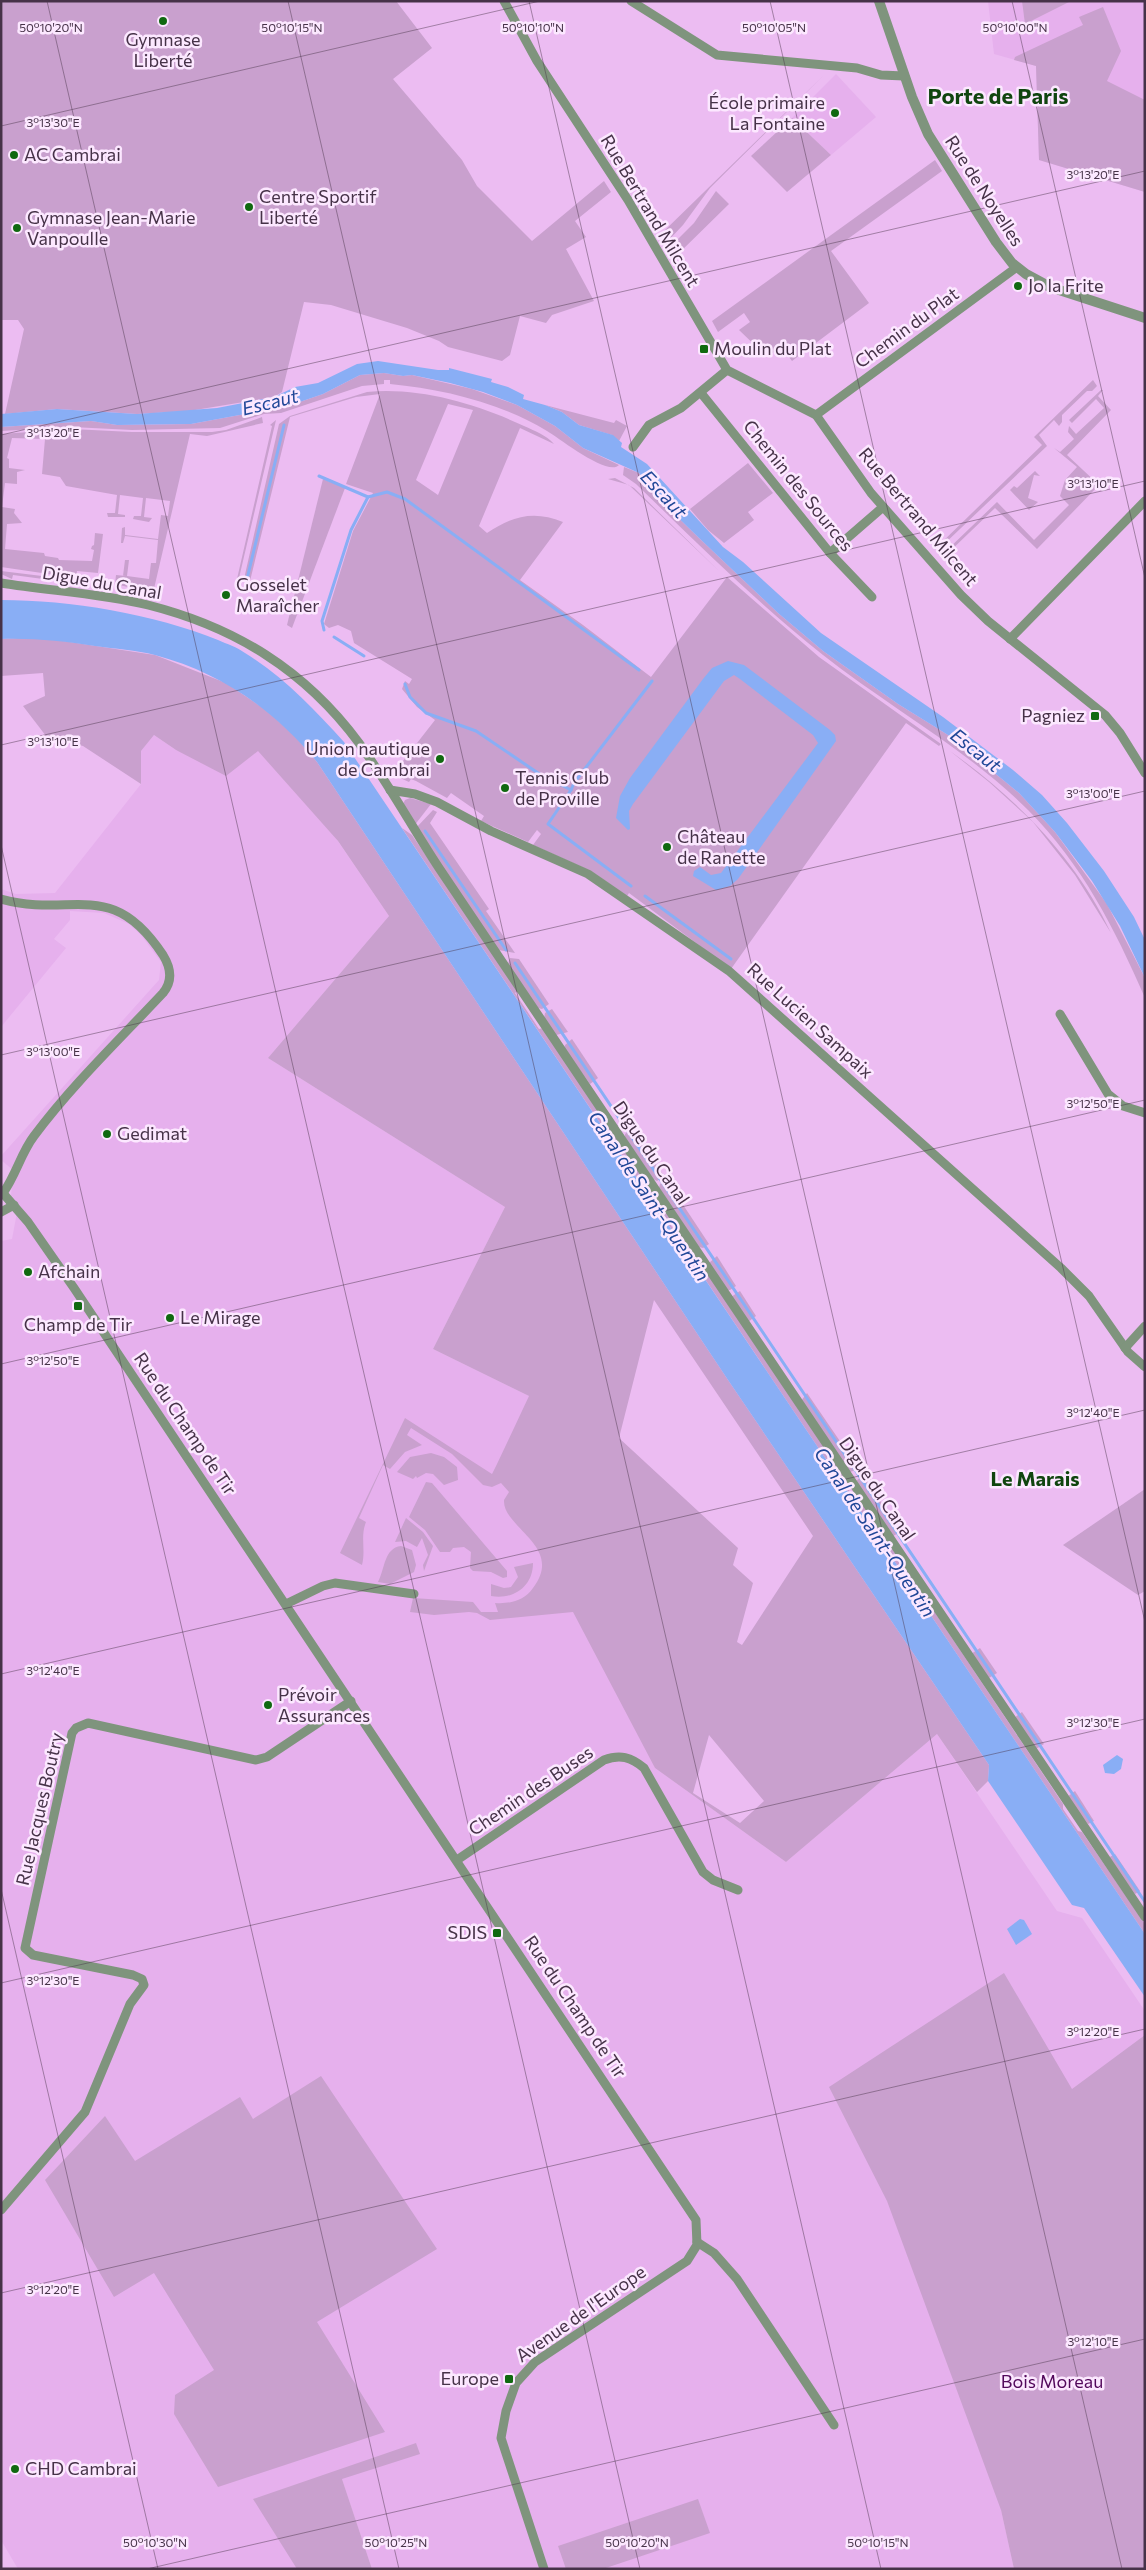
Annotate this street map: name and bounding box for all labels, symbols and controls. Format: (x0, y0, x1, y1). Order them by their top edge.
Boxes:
marker: Gymnase Liberté (157, 15, 169, 27)
text: 50°10'20"N (19, 20, 83, 34)
text: 50°10'15"N (261, 20, 323, 34)
text: 50°10'10"N (502, 20, 564, 34)
text: 50°10'05"N (742, 20, 806, 34)
text: 50°10'00"N (983, 20, 1047, 34)
place label: Gymnase Liberté (125, 28, 201, 71)
district label: Porte de Paris (927, 82, 1069, 109)
place label: École primaire La Fontaine (709, 91, 825, 134)
marker: École primaire La Fontaine (829, 107, 841, 119)
text: 3°13'30"E (26, 115, 80, 129)
street label: Rue Bertrand Milcent (597, 130, 705, 291)
street label: Rue de Noyelles (941, 131, 1029, 250)
place label: AC Cambrai (24, 143, 121, 165)
marker: AC Cambrai (8, 149, 20, 161)
text: 3°13'20"E (1067, 167, 1119, 181)
place label: Centre Sportif Liberté (259, 185, 377, 228)
marker: Centre Sportif Liberté (243, 201, 255, 213)
place label: Gymnase Jean-Marie Vanpoulle (27, 206, 195, 249)
marker: Gymnase Jean-Marie Vanpoulle (11, 222, 23, 234)
place label: Jo la Frite (1028, 274, 1104, 296)
marker: Jo la Frite (1012, 280, 1024, 292)
street label: Chemin du Plat (850, 282, 963, 372)
place label: Moulin du Plat (714, 337, 832, 359)
marker: Moulin du Plat (698, 343, 710, 355)
water label: Escaut (239, 383, 302, 420)
street label: Chemin des Sources (739, 415, 858, 555)
text: 3°13'20"E (27, 425, 79, 439)
street label: Rue Bertrand Milcent (854, 443, 983, 590)
water label: Escaut (636, 465, 693, 523)
text: 3°13'10"E (1067, 476, 1119, 490)
street label: Digue du Canal (41, 561, 163, 603)
place label: Gosselet Maraîcher (236, 573, 319, 616)
marker: Gosselet Maraîcher (220, 589, 232, 601)
place label: Pagniez (1021, 704, 1085, 726)
marker: Pagniez (1089, 710, 1101, 722)
water label: Escaut (947, 723, 1007, 777)
text: 3°13'10"E (27, 734, 79, 748)
place label: Union nautique de Cambrai (306, 737, 430, 780)
marker: Union nautique de Cambrai (434, 753, 446, 765)
place label: Tennis Club de Proville (515, 766, 609, 809)
marker: Tennis Club de Proville (499, 782, 511, 794)
text: 3°13'00"E (1066, 786, 1120, 800)
place label: Château de Ranette (677, 825, 766, 868)
marker: Château de Ranette (661, 841, 673, 853)
street label: Rue Lucien Sampaix (743, 958, 879, 1083)
text: 3°13'00"E (26, 1044, 80, 1058)
street label: Digue du Canal (609, 1096, 695, 1209)
text: 3°12'50"E (1067, 1096, 1119, 1110)
water label: Canal de Saint-Quentin (584, 1106, 715, 1285)
place label: Gedimat (117, 1122, 187, 1144)
marker: Gedimat (101, 1128, 113, 1140)
place label: Afchain (38, 1260, 100, 1282)
marker: Afchain (22, 1266, 34, 1278)
marker: Champ de Tir (72, 1300, 84, 1312)
place label: Le Mirage (180, 1306, 261, 1328)
marker: Le Mirage (164, 1312, 176, 1324)
place label: Champ de Tir (24, 1313, 132, 1335)
street label: Rue du Champ de Tir (130, 1348, 242, 1499)
text: 3°12'50"E (27, 1353, 79, 1367)
text: 3°12'40"E (1066, 1405, 1120, 1419)
street label: Digue du Canal (835, 1432, 921, 1545)
water label: Canal de Saint-Quentin (810, 1442, 941, 1621)
district label: Le Marais (990, 1466, 1080, 1490)
text: 3°12'40"E (26, 1663, 80, 1677)
place label: Prévoir Assurances (278, 1683, 370, 1726)
marker: Prévoir Assurances (262, 1699, 274, 1711)
text: 3°12'30"E (1067, 1715, 1119, 1729)
street label: Rue Jacques Boutry (11, 1730, 67, 1888)
street label: Chemin des Buses (464, 1740, 597, 1840)
place label: SDIS (448, 1921, 487, 1943)
marker: SDIS (491, 1927, 503, 1939)
street label: Rue du Champ de Tir (520, 1931, 632, 2082)
text: 3°12'30"E (27, 1973, 79, 1987)
text: 3°12'20"E (1067, 2024, 1119, 2038)
street label: Avenue de l'Europe (511, 2260, 650, 2366)
text: 3°12'20"E (27, 2282, 79, 2296)
text: 3°12'10"E (1067, 2334, 1119, 2348)
place label: Europe (440, 2367, 499, 2389)
park label: Bois Moreau (1001, 2370, 1103, 2392)
marker: Europe (503, 2373, 515, 2385)
place label: CHD Cambrai (25, 2457, 137, 2479)
marker: CHD Cambrai (9, 2463, 21, 2475)
text: 50°10'30"N (123, 2535, 187, 2549)
text: 50°10'25"N (365, 2535, 427, 2549)
text: 50°10'20"N (605, 2535, 669, 2549)
text: 50°10'15"N (847, 2535, 909, 2549)

